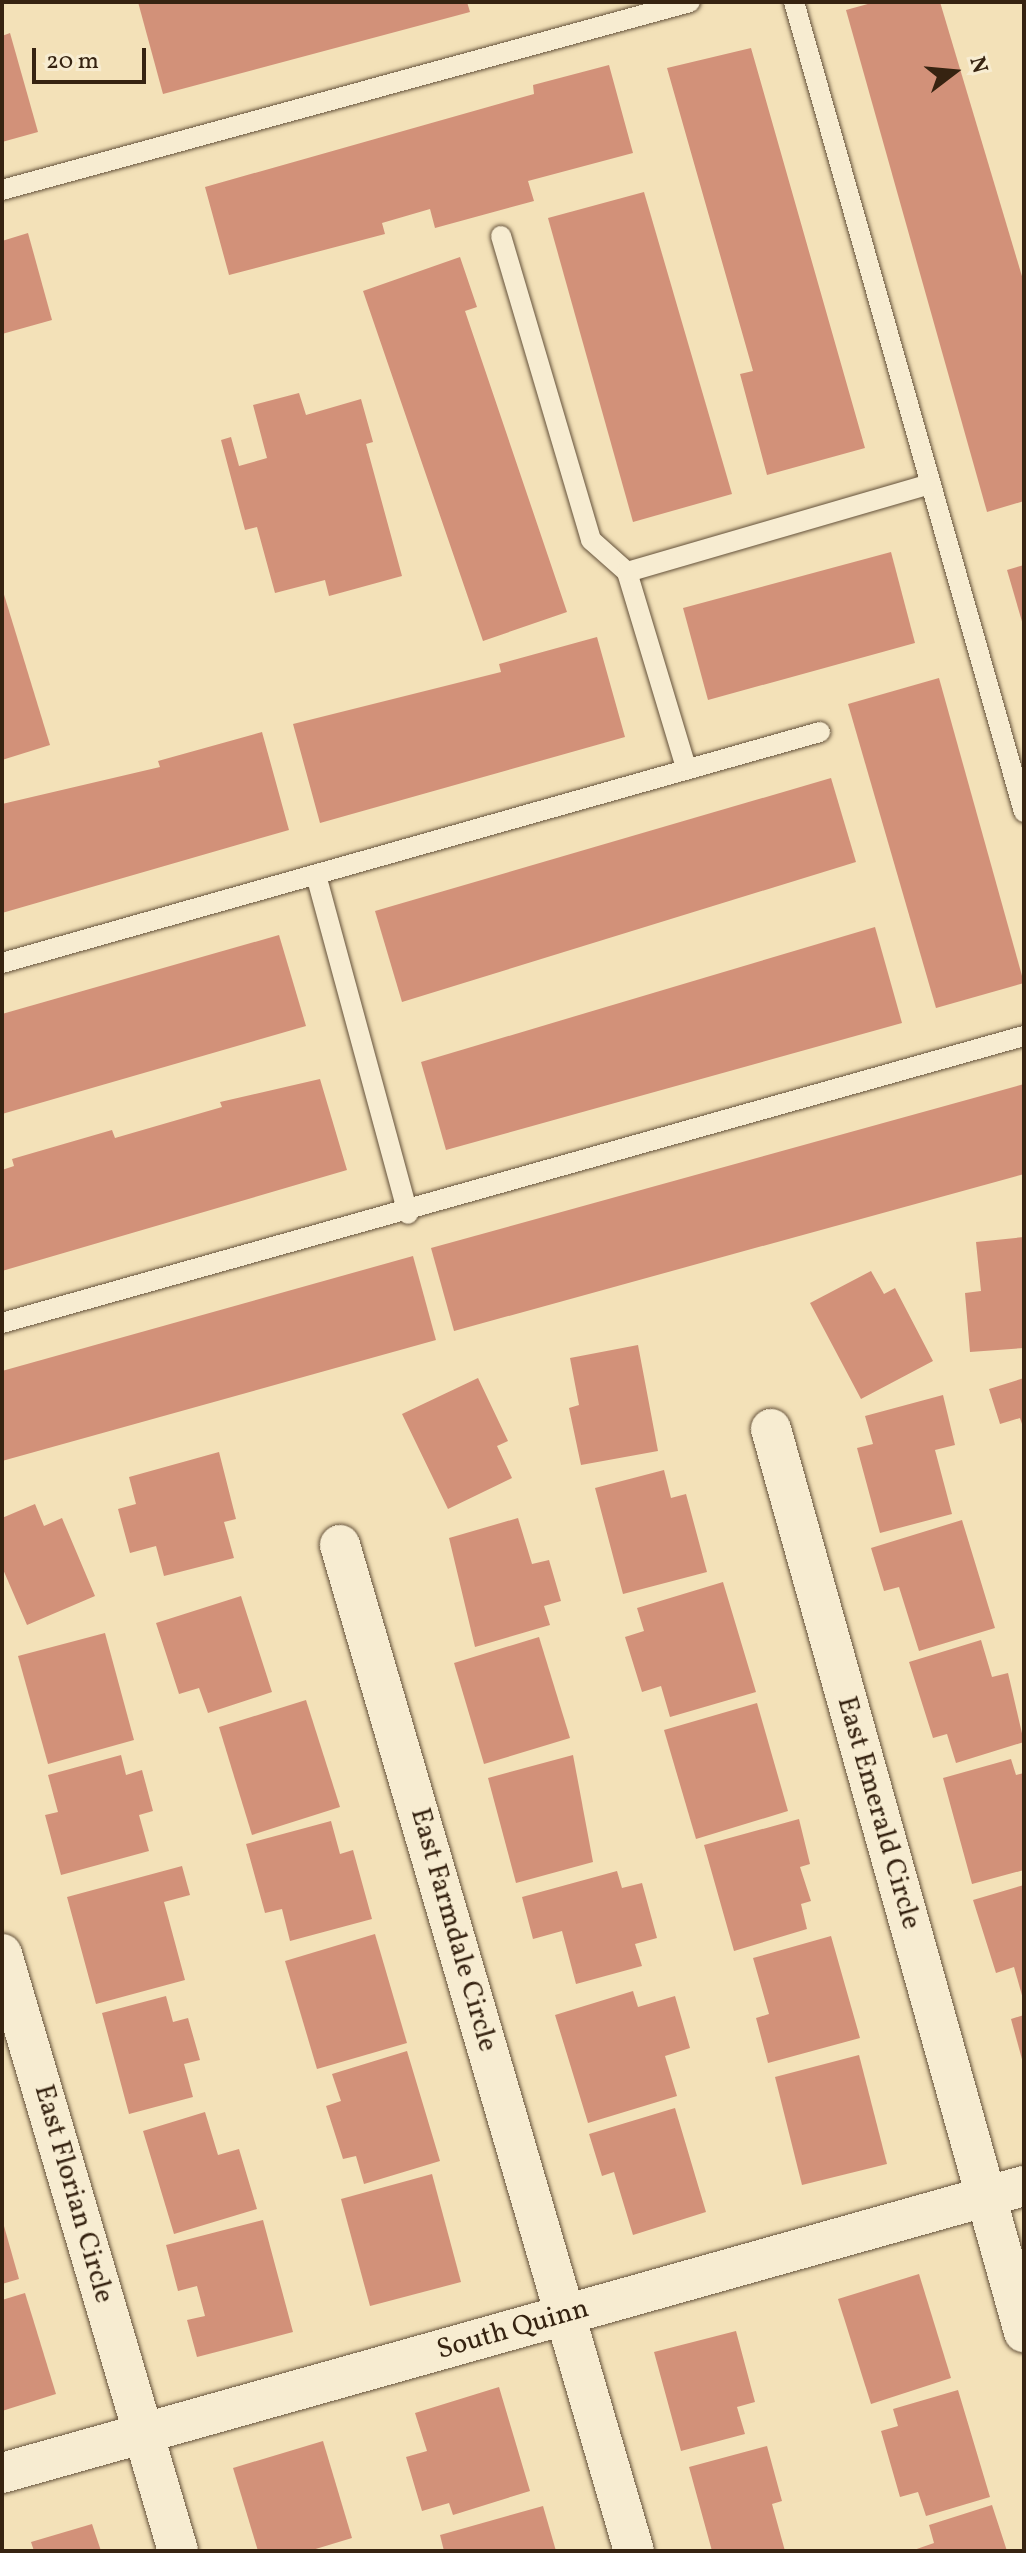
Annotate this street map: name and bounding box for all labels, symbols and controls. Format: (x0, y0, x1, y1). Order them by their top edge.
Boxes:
scale bar (36, 32, 150, 82)
north arrow (914, 32, 994, 112)
text: 20 m (46, 45, 99, 79)
text: N (960, 53, 995, 77)
street label: East Emerald Circle (829, 1693, 927, 1933)
street label: East Farmdale Circle (402, 1804, 504, 2056)
street label: East Florian Circle (26, 2081, 120, 2307)
street label: South Quinn (433, 2292, 593, 2368)

